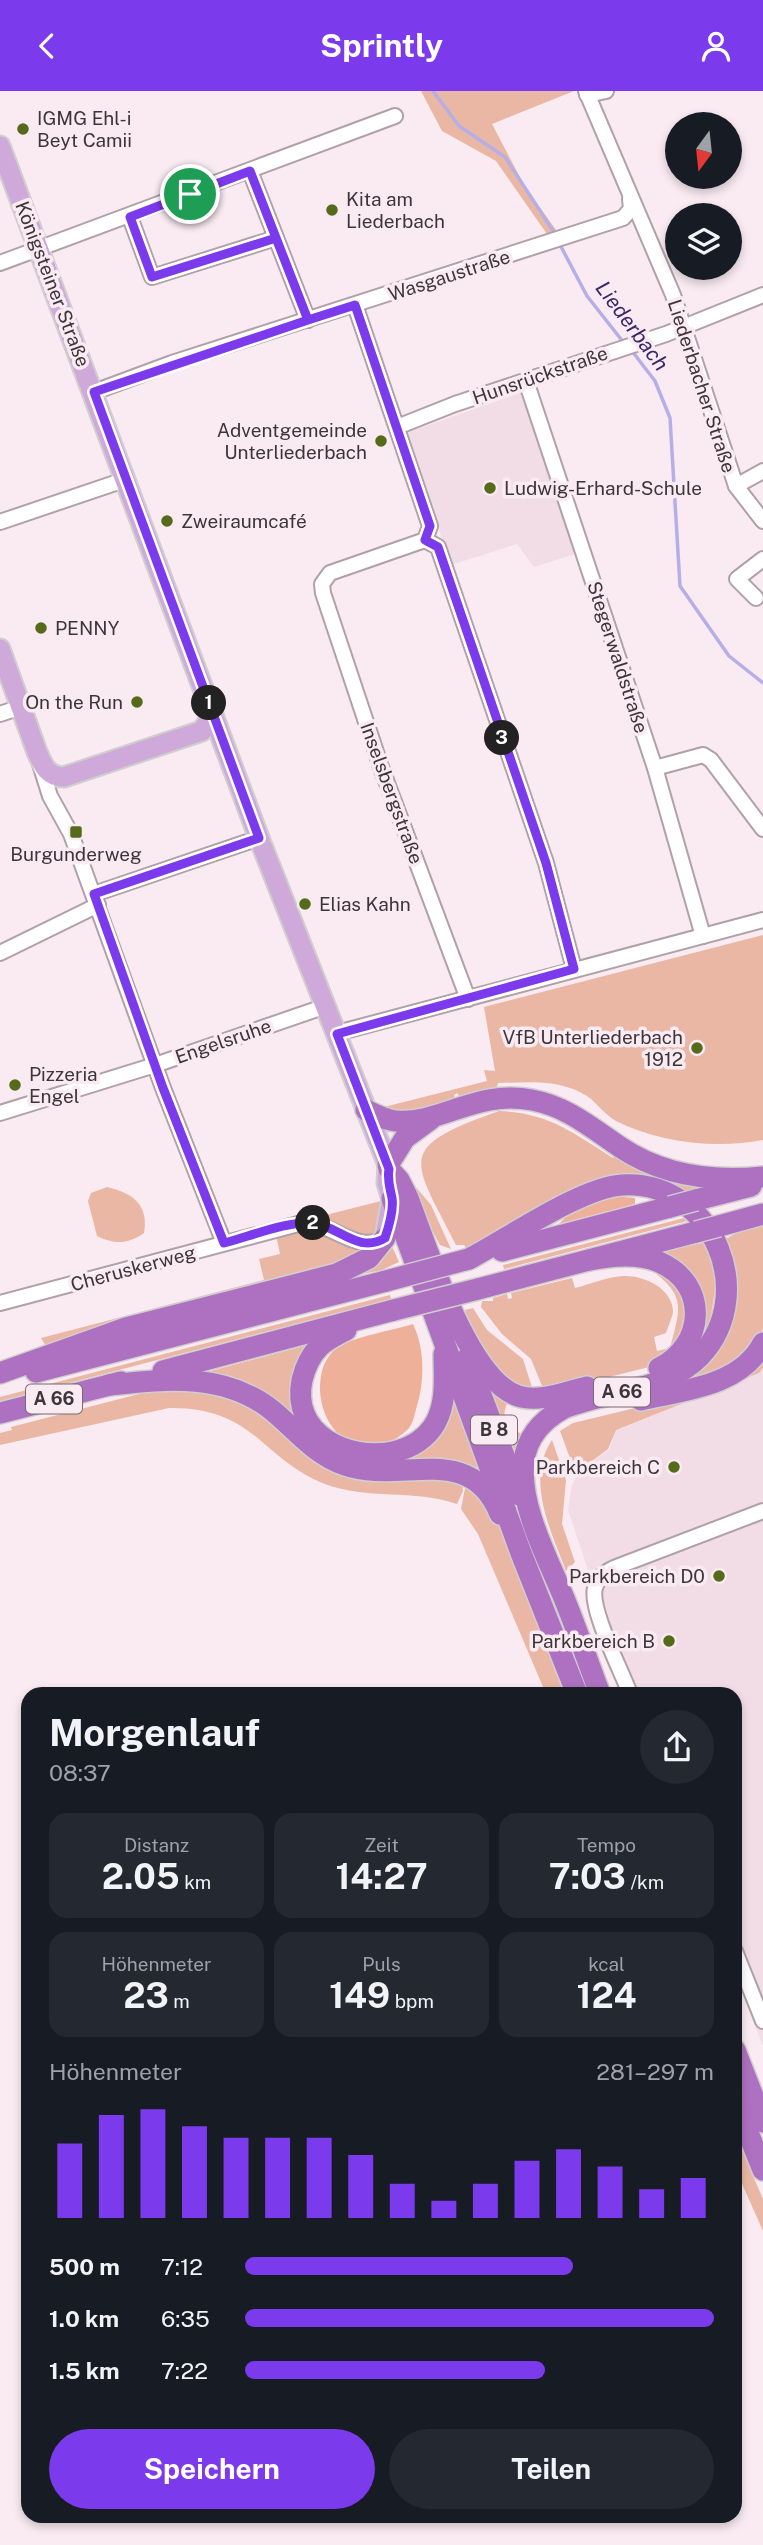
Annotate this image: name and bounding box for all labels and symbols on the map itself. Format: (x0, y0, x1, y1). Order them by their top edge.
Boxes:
place label: IGMG Ehl-i Beyt Camii (37, 107, 132, 151)
north arrow (665, 112, 742, 189)
marker: IGMG Ehl-i Beyt Camii (15, 121, 31, 137)
pin (160, 164, 220, 224)
place label: Kita am Liederbach (346, 188, 445, 232)
street label: Königsteiner Straße (11, 198, 95, 370)
marker: Kita am Liederbach (324, 202, 340, 218)
street label: Wasgaustraße (385, 245, 513, 305)
water label: Liederbach (591, 276, 674, 375)
street label: Liederbacher Straße (664, 297, 740, 475)
street label: Hunsrückstraße (469, 342, 611, 408)
place label: Adventgemeinde Unterliederbach (217, 419, 367, 463)
marker: Adventgemeinde Unterliederbach (373, 433, 389, 449)
place label: Ludwig-Erhard-Schule (504, 477, 702, 499)
marker: Ludwig-Erhard-Schule (482, 480, 498, 496)
place label: Zweiraumcafé (181, 510, 307, 532)
marker: Zweiraumcafé (159, 513, 175, 529)
street label: Stegerwaldstraße (583, 578, 653, 736)
place label: PENNY (55, 617, 120, 639)
marker: PENNY (33, 620, 49, 636)
pin: 1 (192, 685, 227, 721)
place label: On the Run (25, 691, 123, 713)
marker: On the Run (129, 694, 145, 710)
street label: Inselsbergstraße (356, 719, 428, 867)
pin: 3 (484, 721, 520, 755)
marker: Burgunderweg (68, 824, 84, 840)
place label: Burgunderweg (10, 843, 142, 865)
place label: Elias Kahn (319, 893, 411, 915)
marker: Elias Kahn (297, 896, 313, 912)
street label: Engelsruhe (172, 1014, 274, 1068)
place label: VfB Unterliederbach 1912 (503, 1026, 683, 1070)
marker: VfB Unterliederbach 1912 (689, 1040, 705, 1056)
place label: Pizzeria Engel (29, 1063, 98, 1107)
marker: Pizzeria Engel (7, 1077, 23, 1093)
pin: 2 (296, 1205, 330, 1241)
street label: Cheruskerweg (68, 1241, 198, 1295)
road number: A 66 (594, 1377, 650, 1407)
road number: A 66 (26, 1385, 82, 1413)
road number: B 8 (471, 1415, 517, 1445)
place label: Parkbereich C (536, 1456, 660, 1478)
marker: Parkbereich C (666, 1459, 682, 1475)
place label: Parkbereich D0 (569, 1565, 705, 1587)
marker: Parkbereich D0 (711, 1568, 727, 1584)
place label: Parkbereich B (531, 1630, 655, 1652)
marker: Parkbereich B (661, 1633, 677, 1649)

